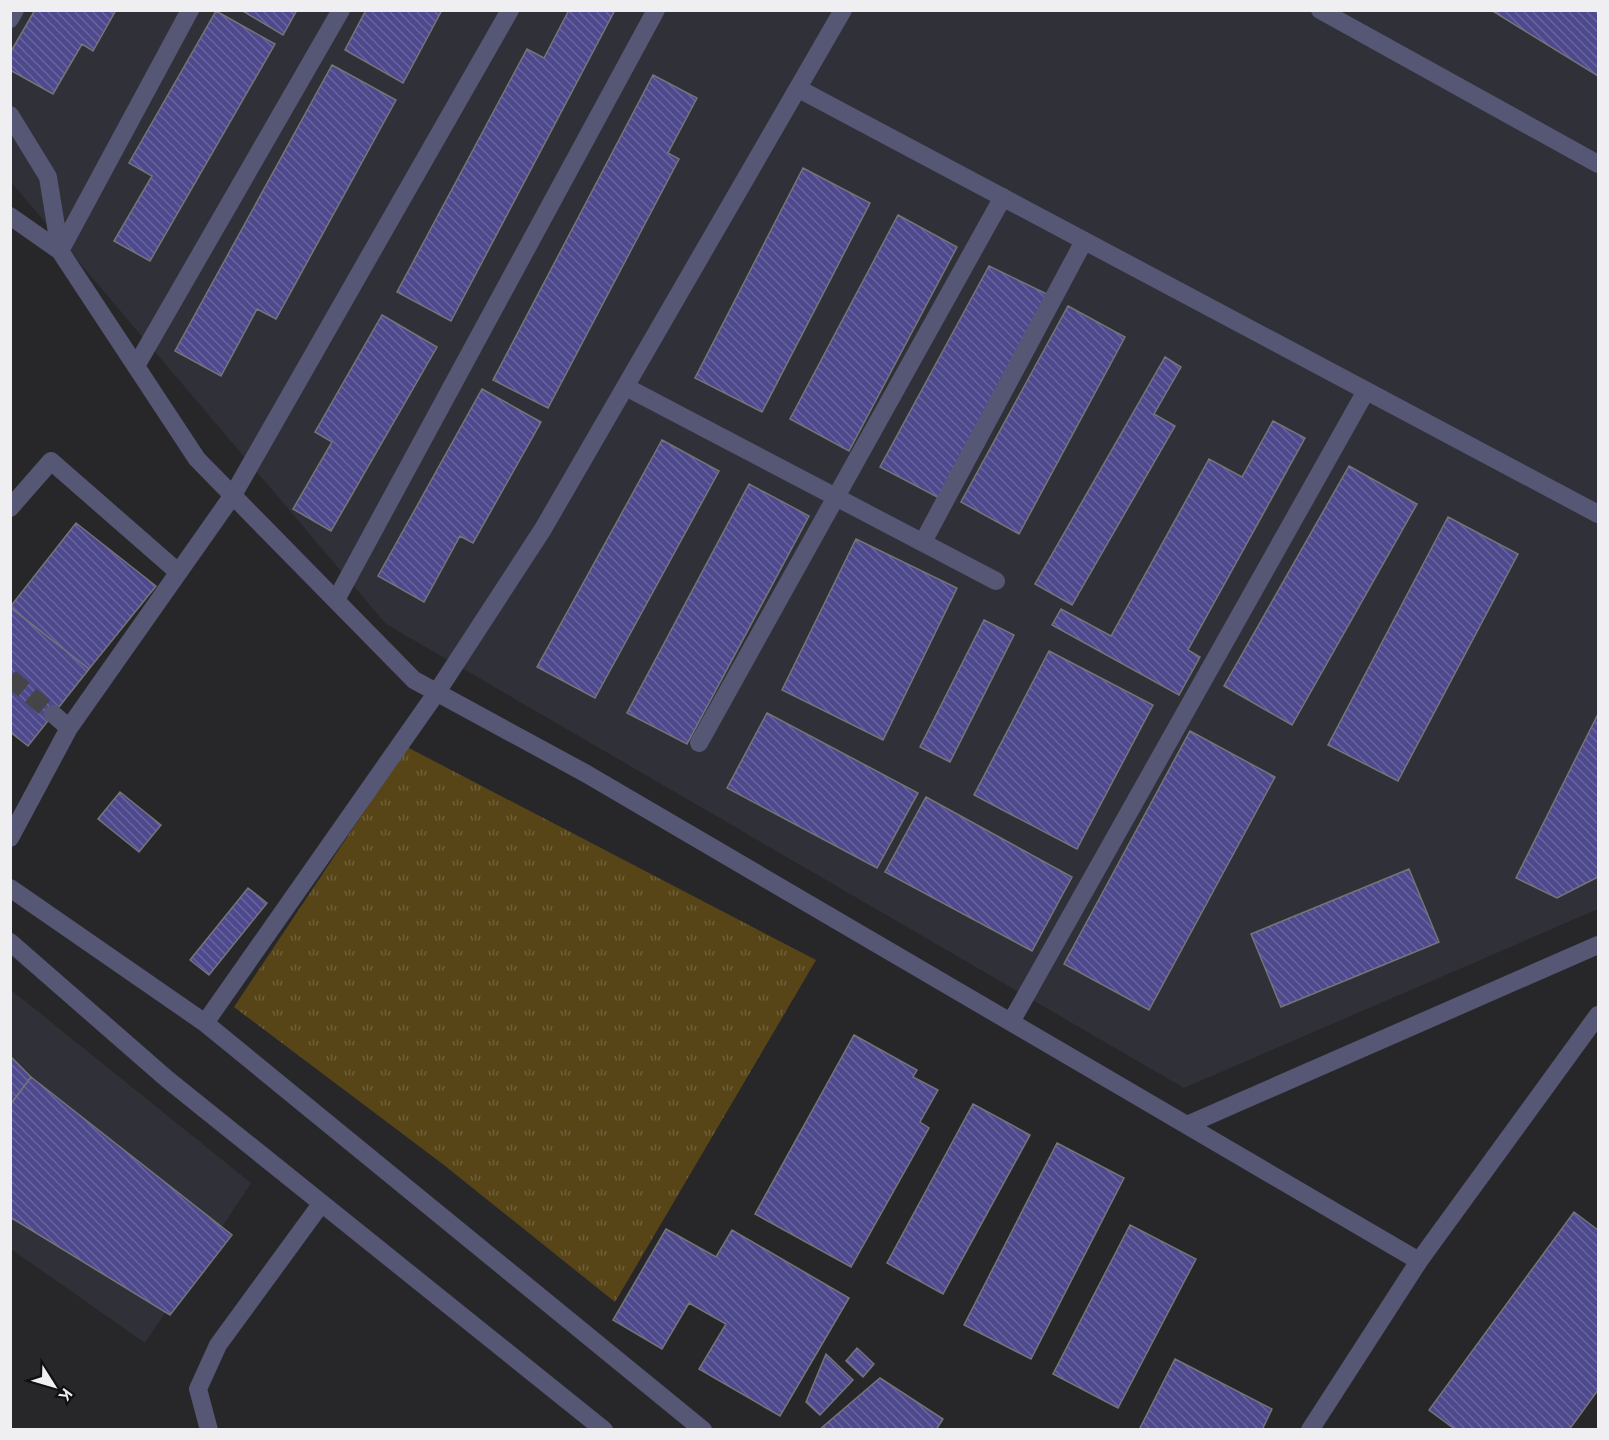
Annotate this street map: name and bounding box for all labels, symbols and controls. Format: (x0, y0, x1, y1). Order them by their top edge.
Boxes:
north arrow (24, 1356, 84, 1416)
text: K (53, 1383, 76, 1404)

